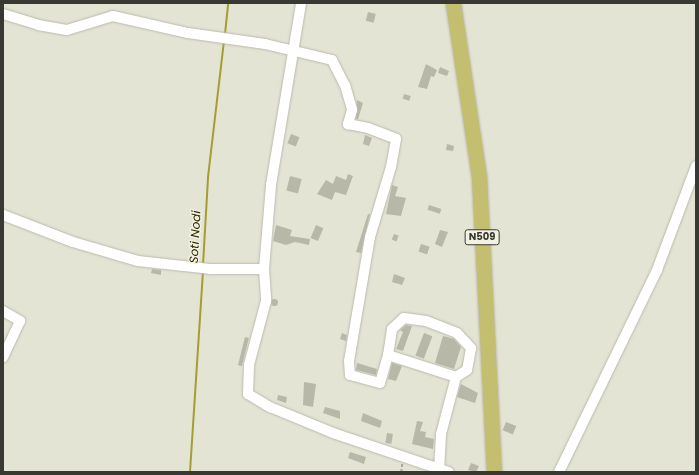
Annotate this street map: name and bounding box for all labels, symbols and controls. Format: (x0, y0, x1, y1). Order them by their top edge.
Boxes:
water label: Soti Nodi (186, 210, 204, 264)
road number: N509 (464, 229, 500, 245)

